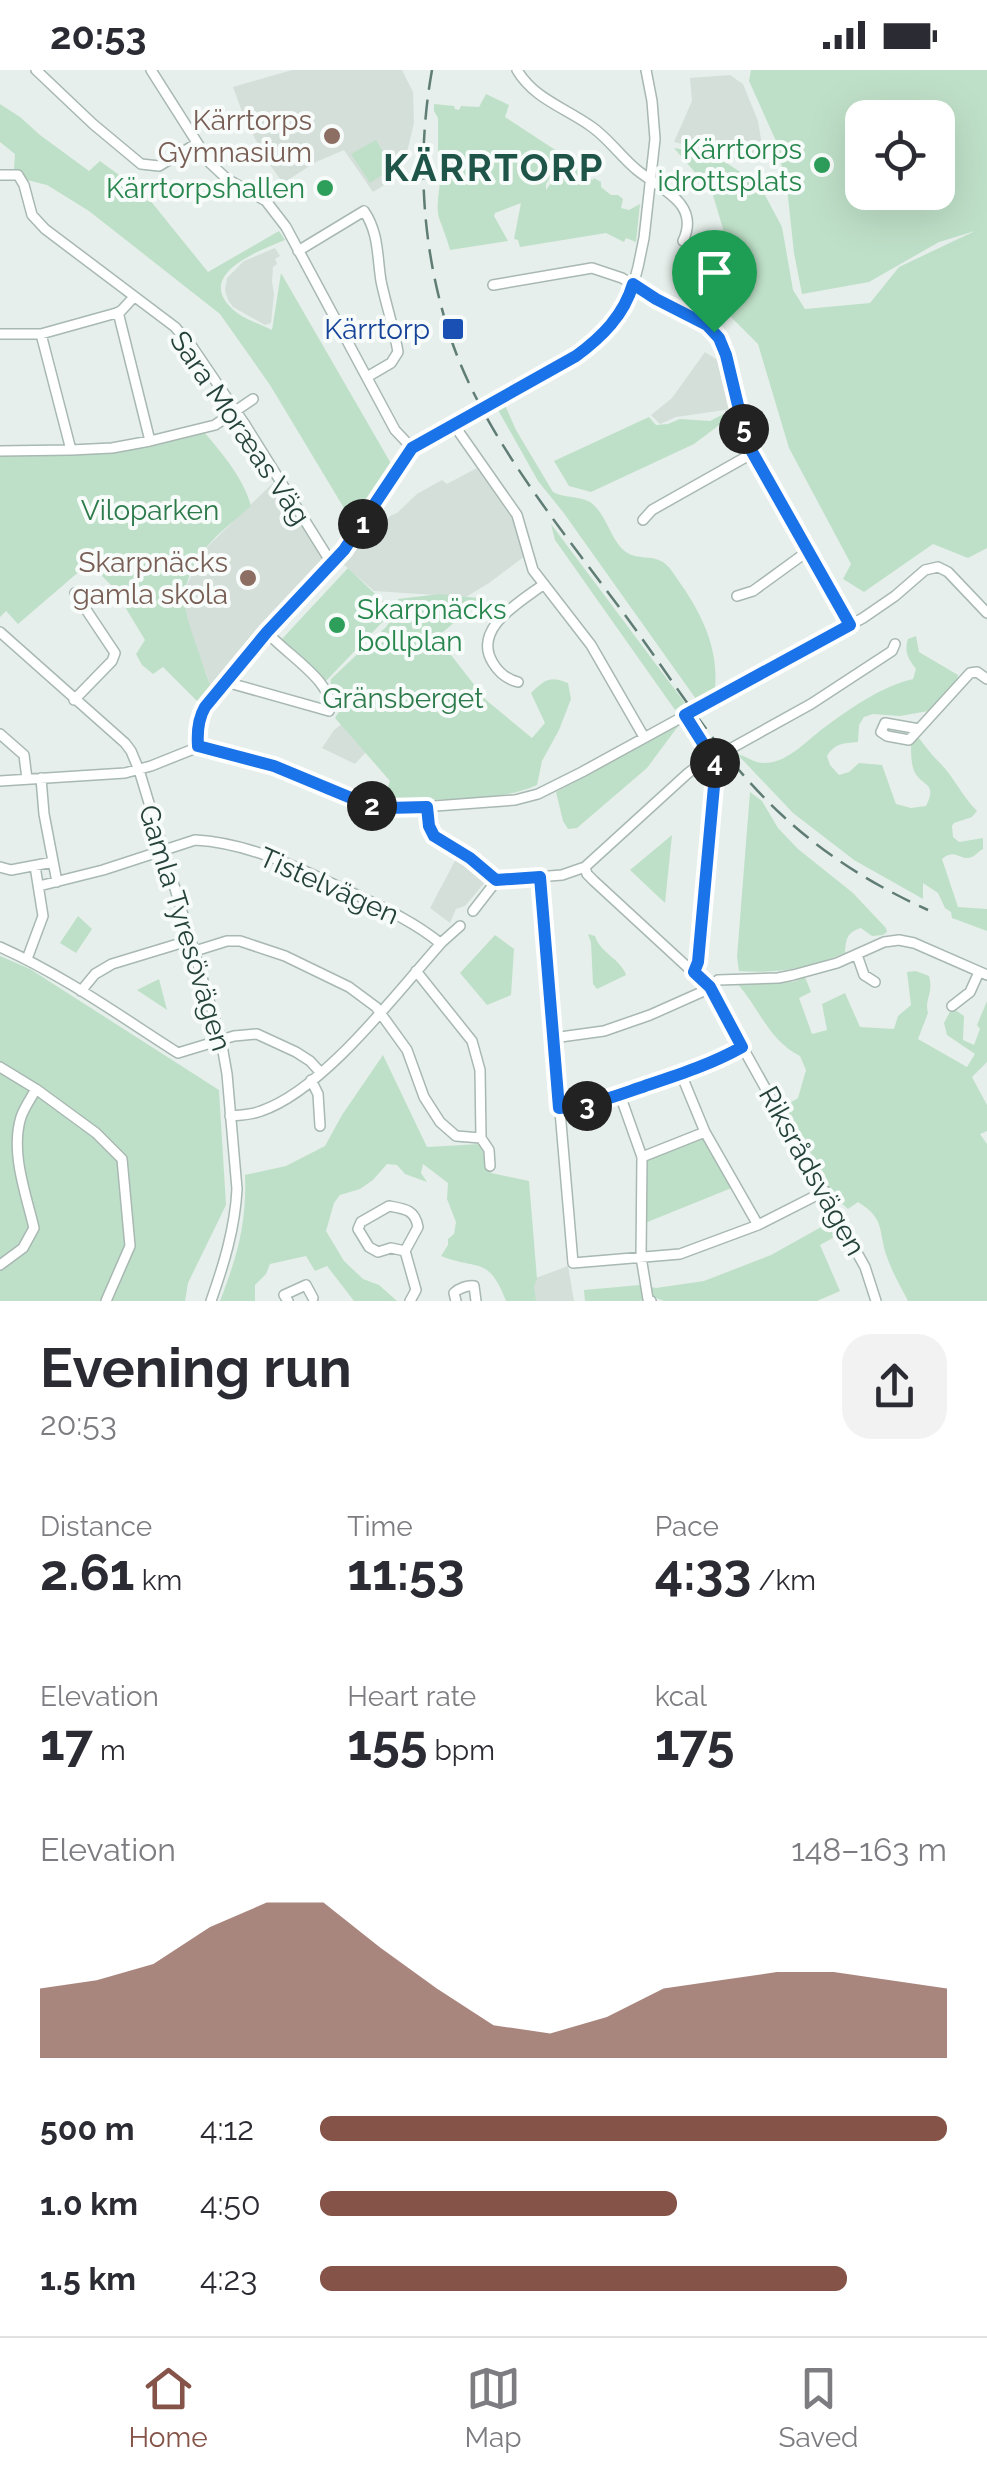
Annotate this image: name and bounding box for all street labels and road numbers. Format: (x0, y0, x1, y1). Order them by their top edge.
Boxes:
street label: Sara Moræas Väg (163, 325, 317, 531)
street label: Gamla Tyresövägen (132, 801, 238, 1055)
street label: Tistelvägen (254, 841, 404, 931)
street label: Riksrådsvägen (752, 1081, 872, 1261)

